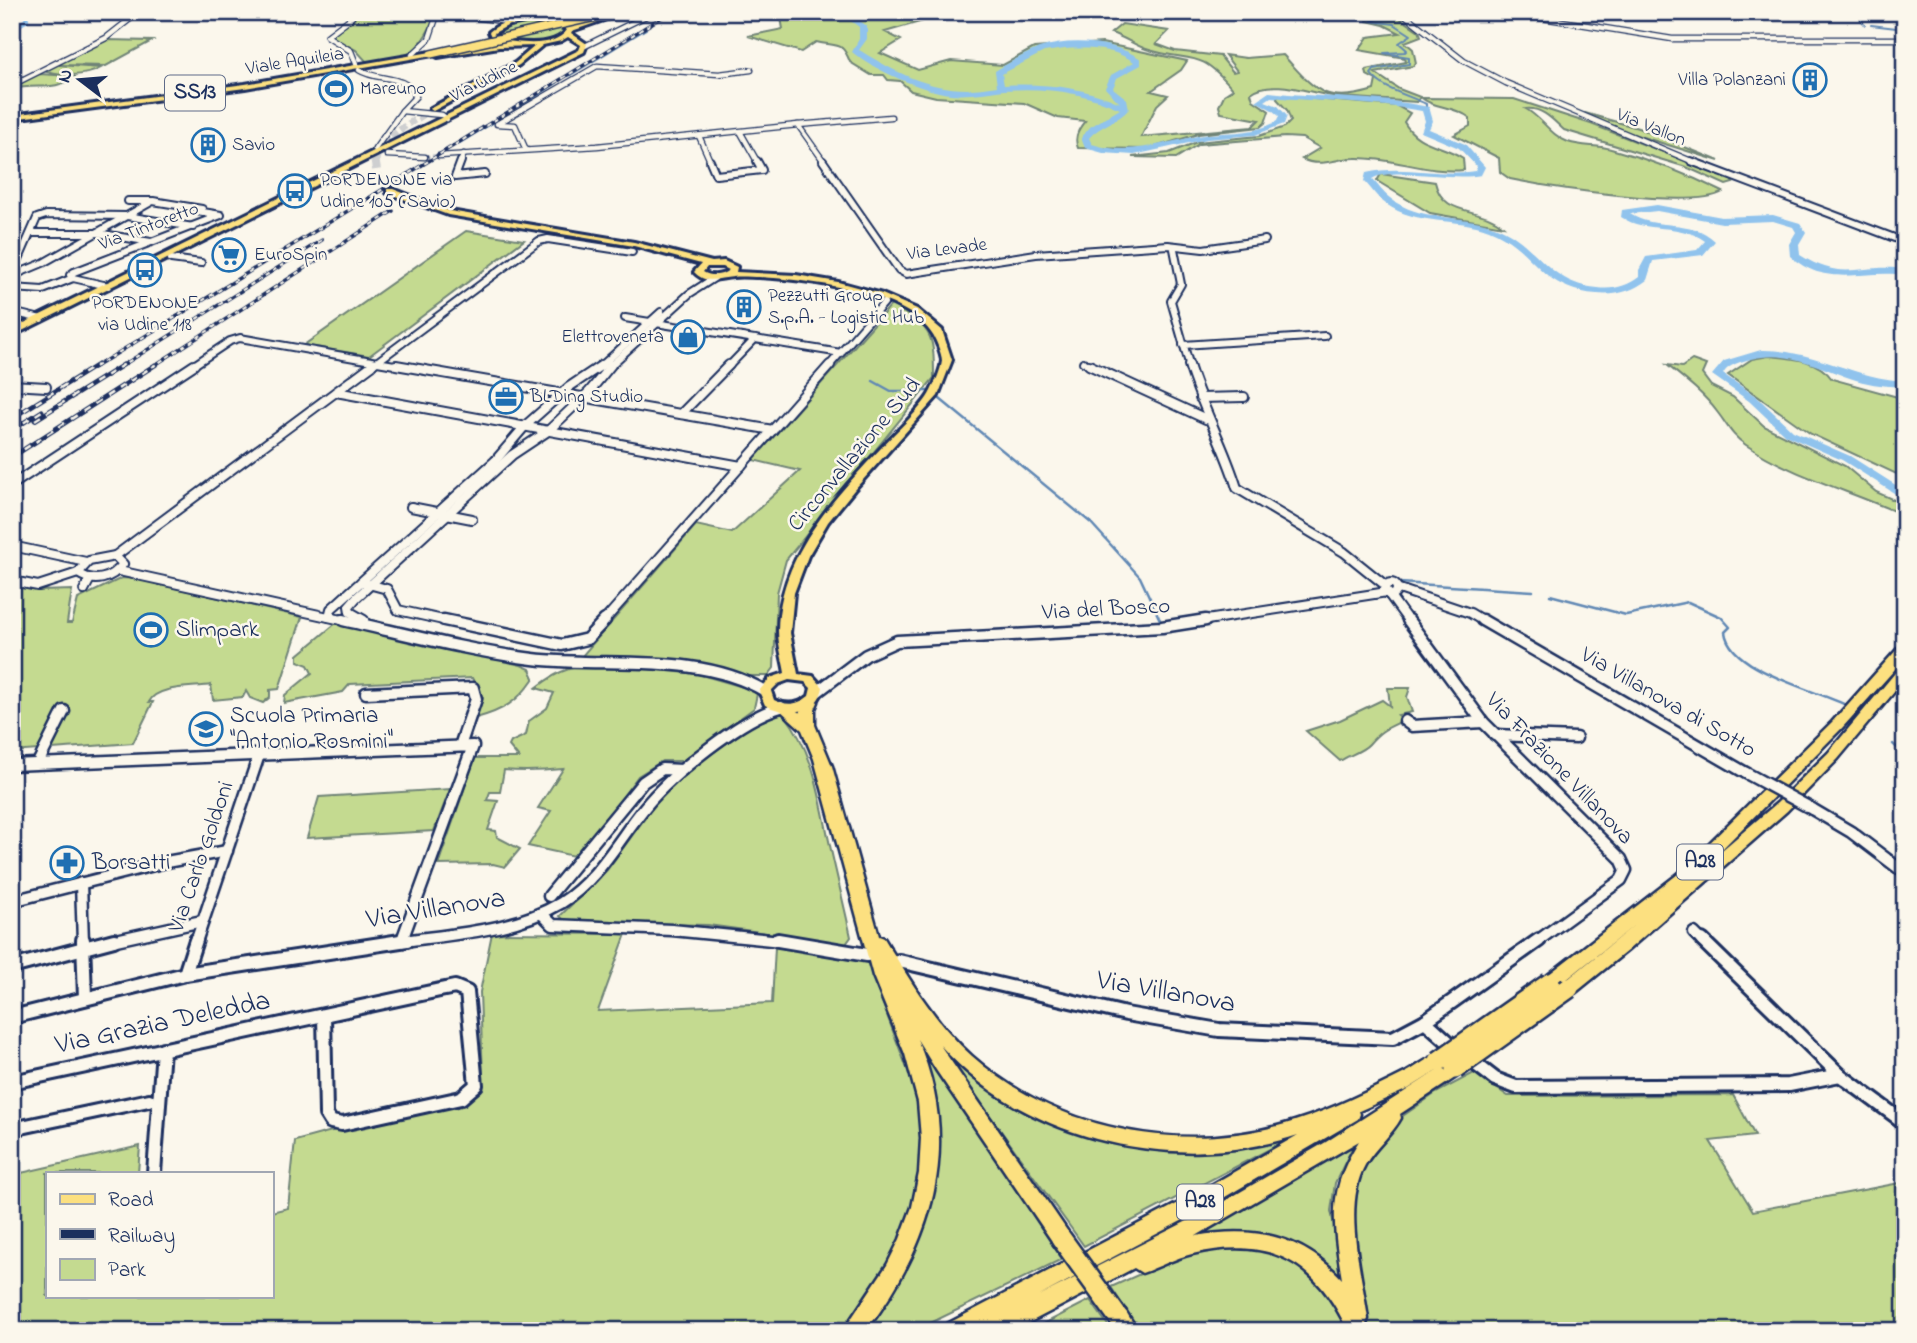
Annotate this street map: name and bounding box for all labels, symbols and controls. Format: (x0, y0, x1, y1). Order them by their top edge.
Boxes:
street label: Viale Aquileia (243, 41, 346, 83)
north arrow (46, 46, 116, 116)
street label: Via Udine (445, 54, 523, 110)
building icon: Villa Polanzani (1791, 61, 1829, 99)
text: N (51, 66, 81, 86)
place label: Villa Polanzani (1677, 67, 1786, 94)
sports icon: Mareuno (317, 70, 355, 108)
road number: SS13 (165, 76, 225, 110)
place label: Mareuno (360, 76, 426, 103)
street label: Via Vallon (1611, 101, 1690, 154)
building icon: Savio (189, 126, 227, 164)
place label: Savio (232, 132, 275, 159)
place label: PORDENONE via Udine 105 (Savio) (320, 167, 456, 216)
bus stop icon: PORDENONE via Udine 105 (Savio) (276, 172, 314, 210)
street label: Via Tintoretto (94, 195, 203, 259)
street label: Via Levade (904, 232, 989, 268)
supermarket icon: EuroSpin (210, 236, 248, 274)
place label: EuroSpin (254, 242, 327, 269)
bus stop icon: PORDENONE via Udine 118 (126, 251, 164, 289)
place label: Pezzutti Group S.p.A. - Logistic Hub (768, 283, 924, 334)
building icon: Pezzutti Group S.p.A. - Logistic Hub (725, 288, 763, 326)
place label: PORDENONE via Udine 118 (92, 290, 198, 339)
shop icon: Elettroveneta (669, 318, 707, 356)
place label: Elettroveneta (561, 324, 664, 351)
street label: Circonvallazione Sud (780, 371, 930, 539)
office icon: BLDing Studio (487, 378, 525, 416)
place label: BLDing Studio (529, 384, 643, 413)
street label: Via del Bosco (1040, 590, 1171, 630)
sports icon: Slimpark (132, 611, 170, 649)
place label: Slimpark (176, 614, 260, 647)
street label: Via Villanova di Sotto (1573, 639, 1762, 767)
street label: Via Frazione Villanova (1477, 685, 1641, 853)
place label: Scuola Primaria "Antonio Rosmini" (230, 700, 393, 759)
school or university icon: Scuola Primaria "Antonio Rosmini" (187, 710, 225, 748)
street label: Via Carlo Goldoni (160, 777, 243, 938)
pharmacy icon: Borsatti (48, 844, 86, 882)
road number: A28 (1677, 844, 1723, 880)
place label: Borsatti (91, 847, 170, 880)
street label: Via Villanova (363, 879, 508, 941)
street label: Via Villanova (1092, 960, 1239, 1025)
street label: Via Grazia Deledda (51, 981, 274, 1067)
legend (46, 1172, 273, 1298)
road number: A28 (1177, 1184, 1223, 1220)
text: Road (108, 1186, 154, 1216)
text: Railway (108, 1222, 175, 1254)
text: Park (108, 1256, 147, 1286)

